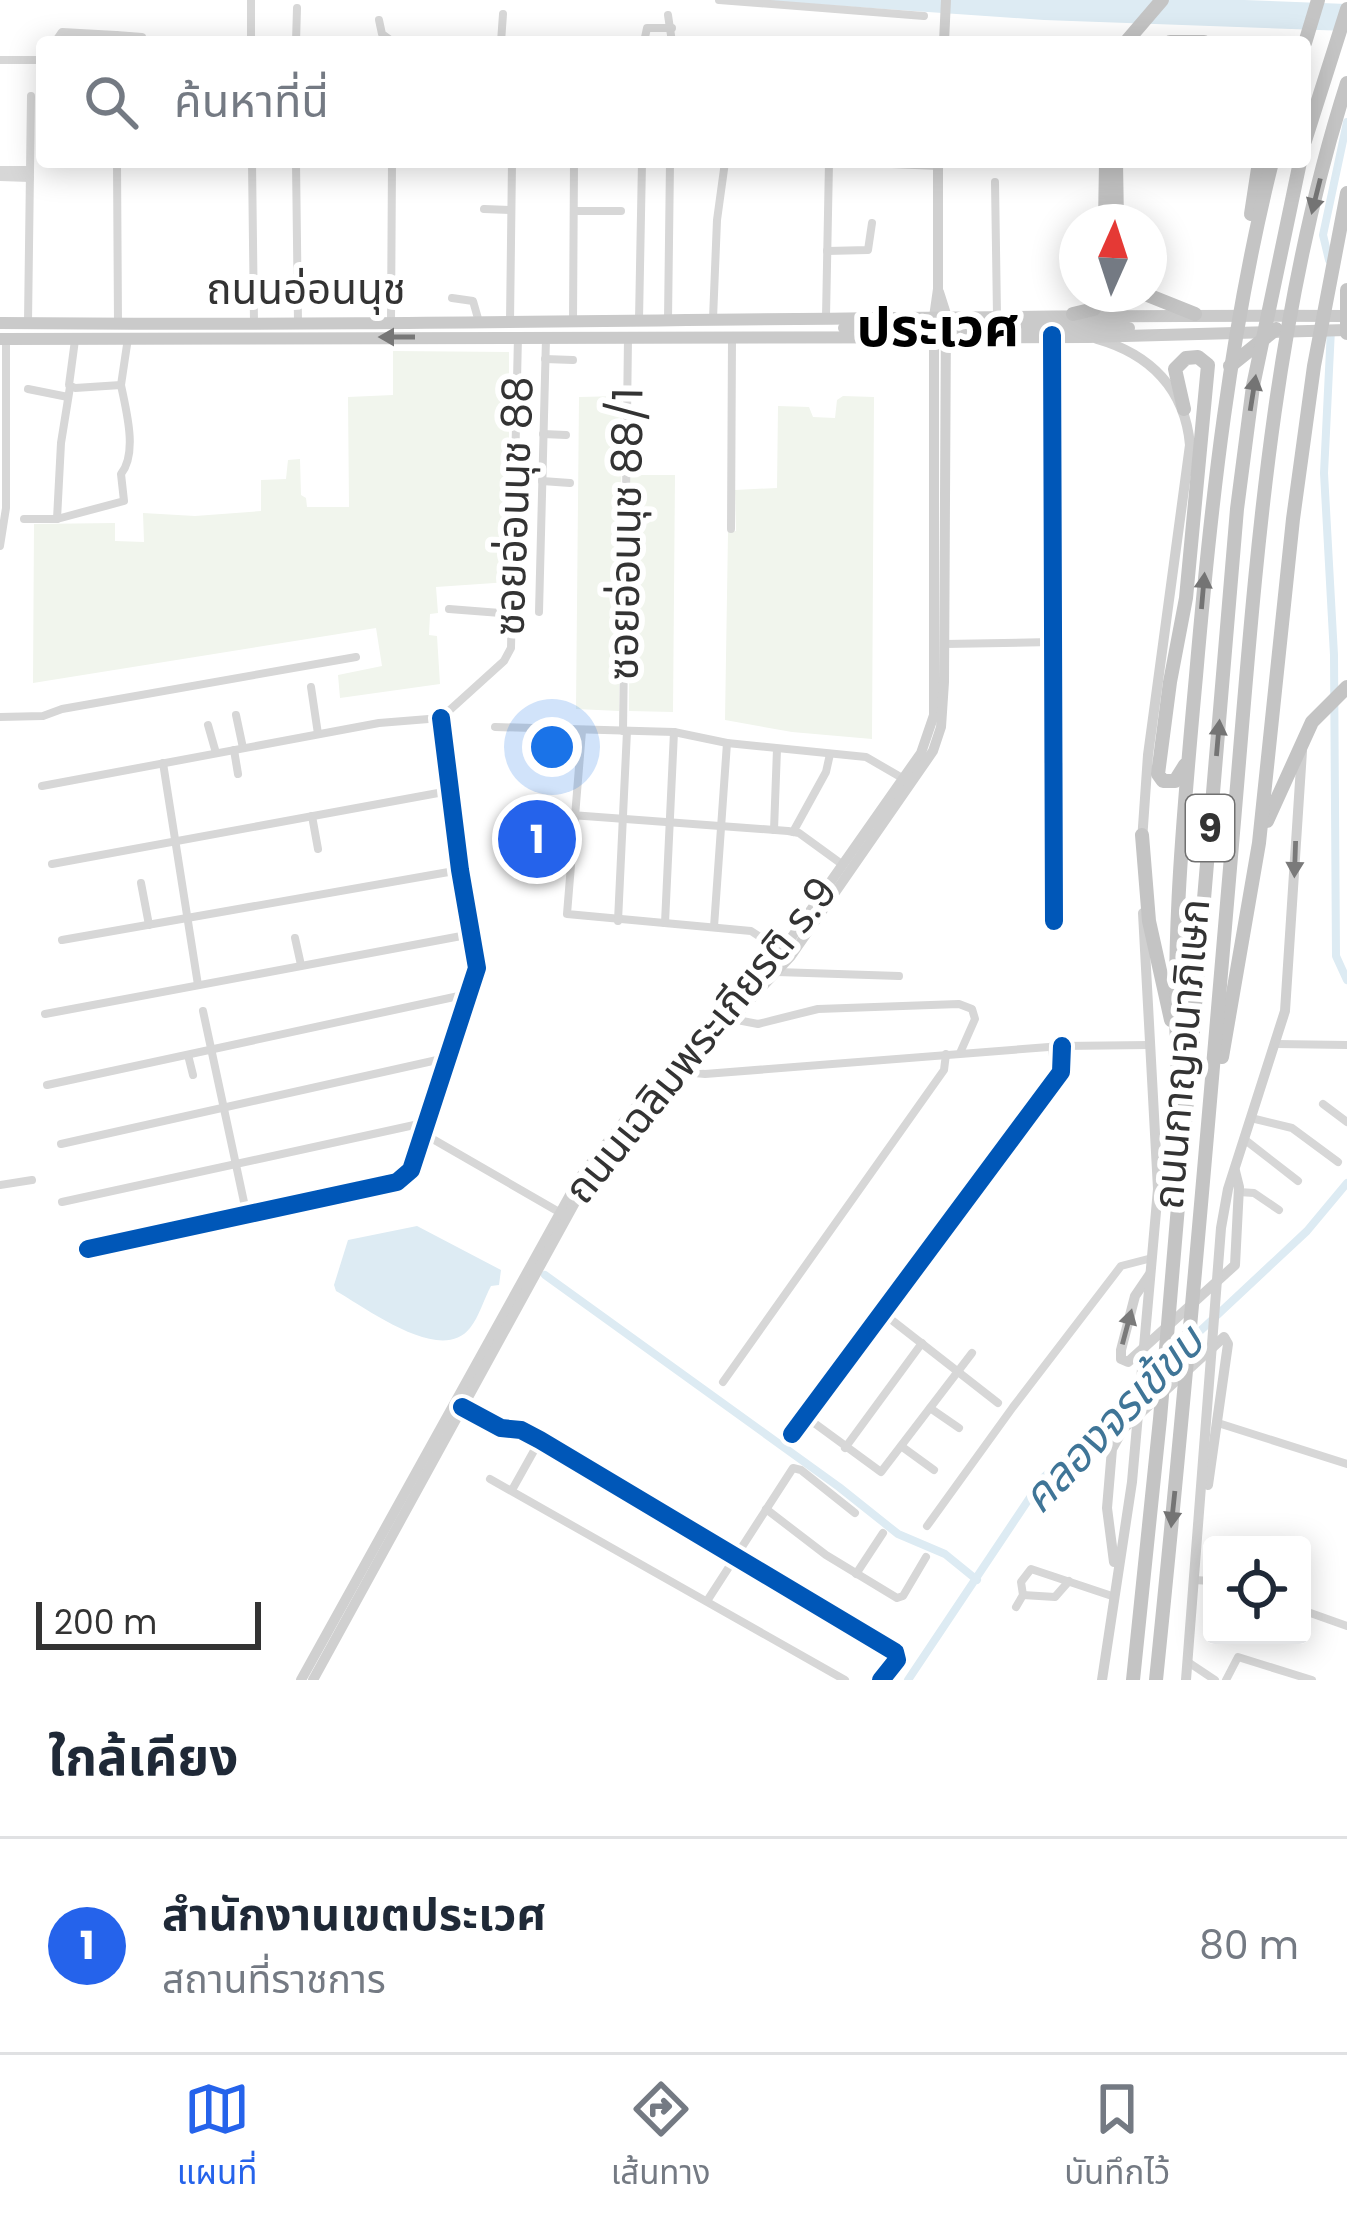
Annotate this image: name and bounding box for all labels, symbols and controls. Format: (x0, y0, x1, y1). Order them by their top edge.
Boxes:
search box (36, 36, 1311, 168)
icon: search (78, 69, 144, 135)
text: ค้นหาที่นี่ (174, 70, 329, 133)
one-way arrow (1306, 177, 1325, 214)
north arrow (1059, 204, 1167, 312)
street label: ถนนอ่อนนุช (206, 260, 406, 319)
district label: ประเวศ (856, 289, 1020, 365)
one-way arrow (377, 327, 415, 347)
one-way arrow (1244, 373, 1263, 411)
street label: ซอยอ่อนนุช 88 (479, 375, 548, 637)
street label: ซอยอ่อนนุช 88/1 (593, 387, 658, 681)
one-way arrow (1194, 572, 1213, 609)
your location (522, 717, 582, 777)
one-way arrow (1209, 719, 1228, 756)
pin: 1 (498, 794, 576, 884)
road number: 9 (1186, 795, 1234, 861)
one-way arrow (1285, 841, 1304, 879)
street label: ถนนเฉลิมพระเกียรติ ร.9 (550, 865, 851, 1216)
street label: ถนนกาญจนาภิเษก (1139, 896, 1224, 1212)
one-way arrow (1118, 1308, 1137, 1345)
water label: คลองจรเข้ขบ (1007, 1310, 1220, 1527)
one-way arrow (1163, 1490, 1182, 1528)
map controls (1203, 1536, 1311, 1644)
button: locate (1203, 1536, 1311, 1644)
scale bar (36, 1596, 261, 1649)
text: 200 m (54, 1599, 157, 1646)
text: ใกล้เคียง (48, 1721, 238, 1793)
text: สำนักงานเขตประเวศ (162, 1883, 546, 1946)
text: 1 (80, 1918, 94, 1973)
text: 80 m (1199, 1918, 1299, 1973)
text: สถานที่ราชการ (162, 1952, 386, 2007)
tab: แผนที่ (177, 2076, 257, 2199)
tab: เส้นทาง (611, 2076, 711, 2199)
tab: บันทึกไว้ (1064, 2076, 1170, 2199)

